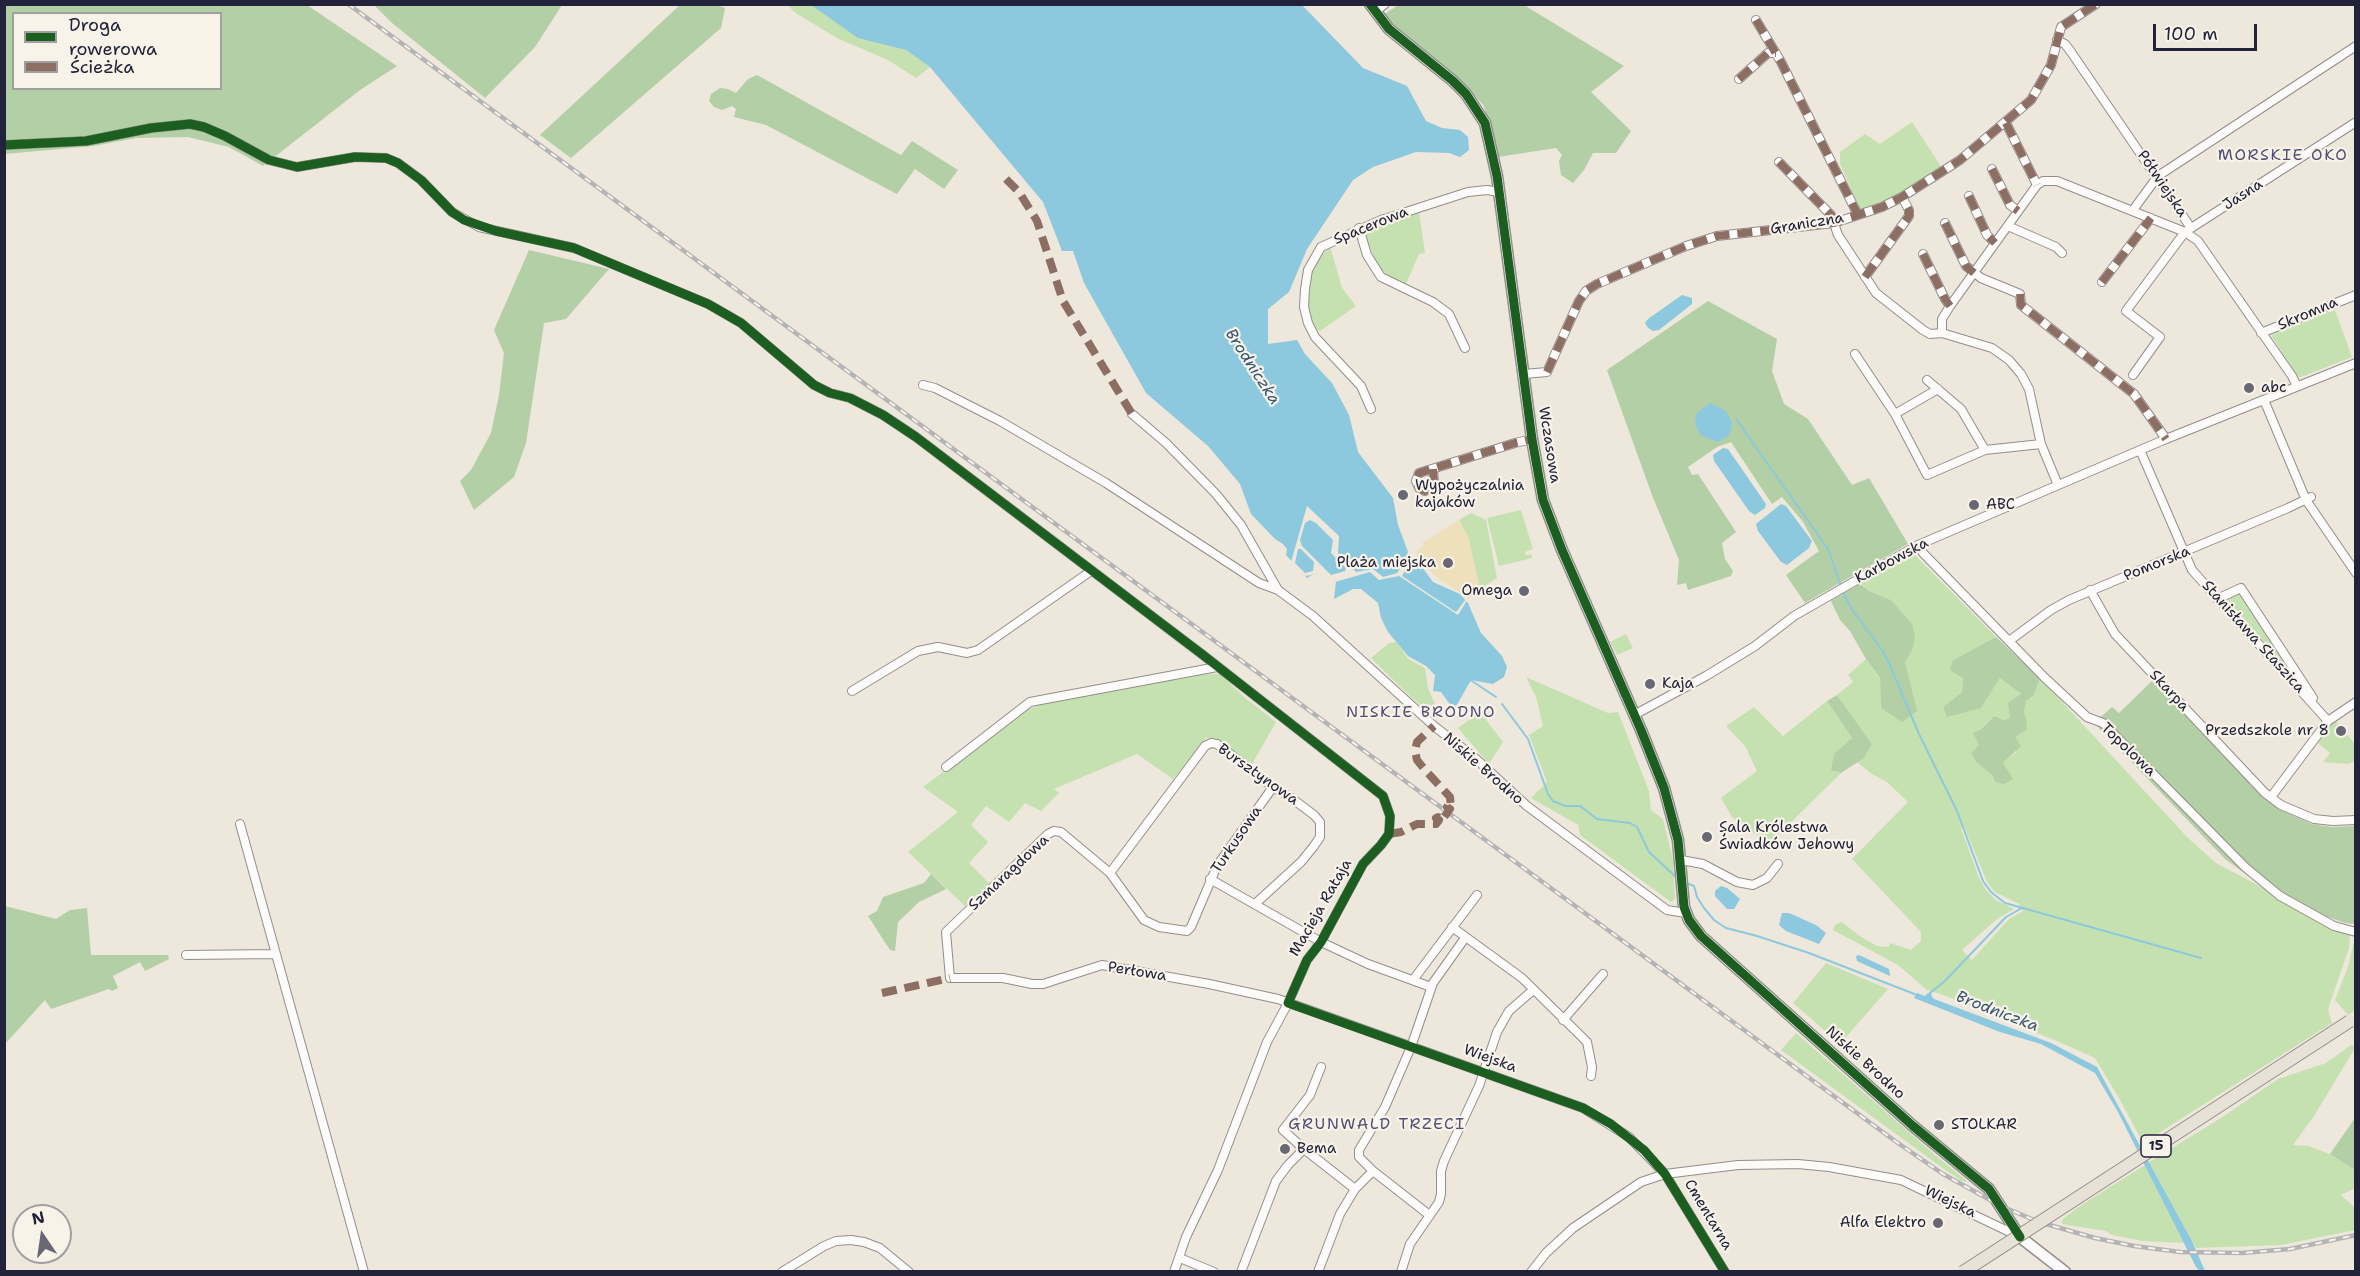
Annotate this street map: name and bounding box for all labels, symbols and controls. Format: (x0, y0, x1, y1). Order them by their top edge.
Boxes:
legend (12, 12, 222, 90)
scale bar (2156, 12, 2260, 50)
text: Droga rowerowa (69, 13, 157, 61)
text: 100 m (2164, 22, 2218, 46)
text: Ścieżka (70, 55, 134, 79)
district label: MORSKIE OKO (2218, 146, 2348, 166)
street label: Półwiejska (2133, 147, 2191, 221)
street label: Jasna (2220, 176, 2266, 214)
street label: Spacerowa (1331, 203, 1411, 249)
street label: Graniczna (1769, 209, 1845, 239)
street label: Skromna (2275, 293, 2341, 335)
water label: Brodniczka (1220, 325, 1284, 409)
place label: abc (2261, 379, 2287, 397)
marker: abc (2242, 381, 2256, 395)
street label: Wczasowa (1534, 405, 1564, 485)
place label: Wypożyczalnia kajaków (1415, 477, 1524, 512)
marker: Wypożyczalnia kajaków (1396, 488, 1410, 502)
place label: ABC (1986, 496, 2015, 514)
marker: ABC (1967, 498, 1981, 512)
street label: Karbowska (1852, 534, 1932, 588)
street label: Pomorska (2121, 543, 2193, 585)
place label: Plaża miejska (1337, 554, 1436, 572)
marker: Plaża miejska (1441, 556, 1455, 570)
street label: Stanisława Staszica (2198, 577, 2308, 697)
place label: Omega (1462, 582, 1512, 600)
marker: Omega (1517, 584, 1531, 598)
street label: Skarpa (2145, 667, 2193, 715)
place label: Kaja (1662, 675, 1694, 693)
marker: Kaja (1643, 677, 1657, 691)
district label: NISKIE BRODNO (1346, 703, 1496, 723)
street label: Topolowa (2097, 719, 2159, 781)
place label: Przedszkole nr 8 (2205, 722, 2329, 740)
marker: Przedszkole nr 8 (2334, 724, 2348, 738)
street label: Niskie Brodno (1439, 729, 1527, 809)
street label: Bursztynowa (1214, 741, 1302, 809)
street label: Turkusowa (1208, 803, 1266, 877)
place label: Sala Królestwa Świadków Jehowy (1719, 819, 1854, 854)
marker: Sala Królestwa Świadków Jehowy (1700, 830, 1714, 844)
street label: Szmaragdowa (965, 831, 1053, 915)
street label: Macieja Rataja (1286, 856, 1356, 960)
street label: Perłowa (1106, 958, 1168, 986)
water label: Brodniczka (1953, 987, 2041, 1037)
street label: Niskie Brodno (1822, 1023, 1908, 1103)
street label: Wiejska (1461, 1041, 1519, 1077)
district label: GRUNWALD TRZECI (1288, 1115, 1466, 1135)
place label: STOLKAR (1951, 1116, 2017, 1134)
marker: STOLKAR (1932, 1118, 1946, 1132)
road number: 15 (2141, 1135, 2171, 1157)
place label: Bema (1297, 1140, 1336, 1158)
marker: Bema (1278, 1142, 1292, 1156)
street label: Cmentarna (1680, 1176, 1736, 1254)
street label: Wiejska (1921, 1182, 1979, 1222)
north arrow (12, 1204, 72, 1264)
text: N (30, 1206, 47, 1230)
place label: Alfa Elektro (1840, 1214, 1926, 1232)
marker: Alfa Elektro (1931, 1216, 1945, 1230)

